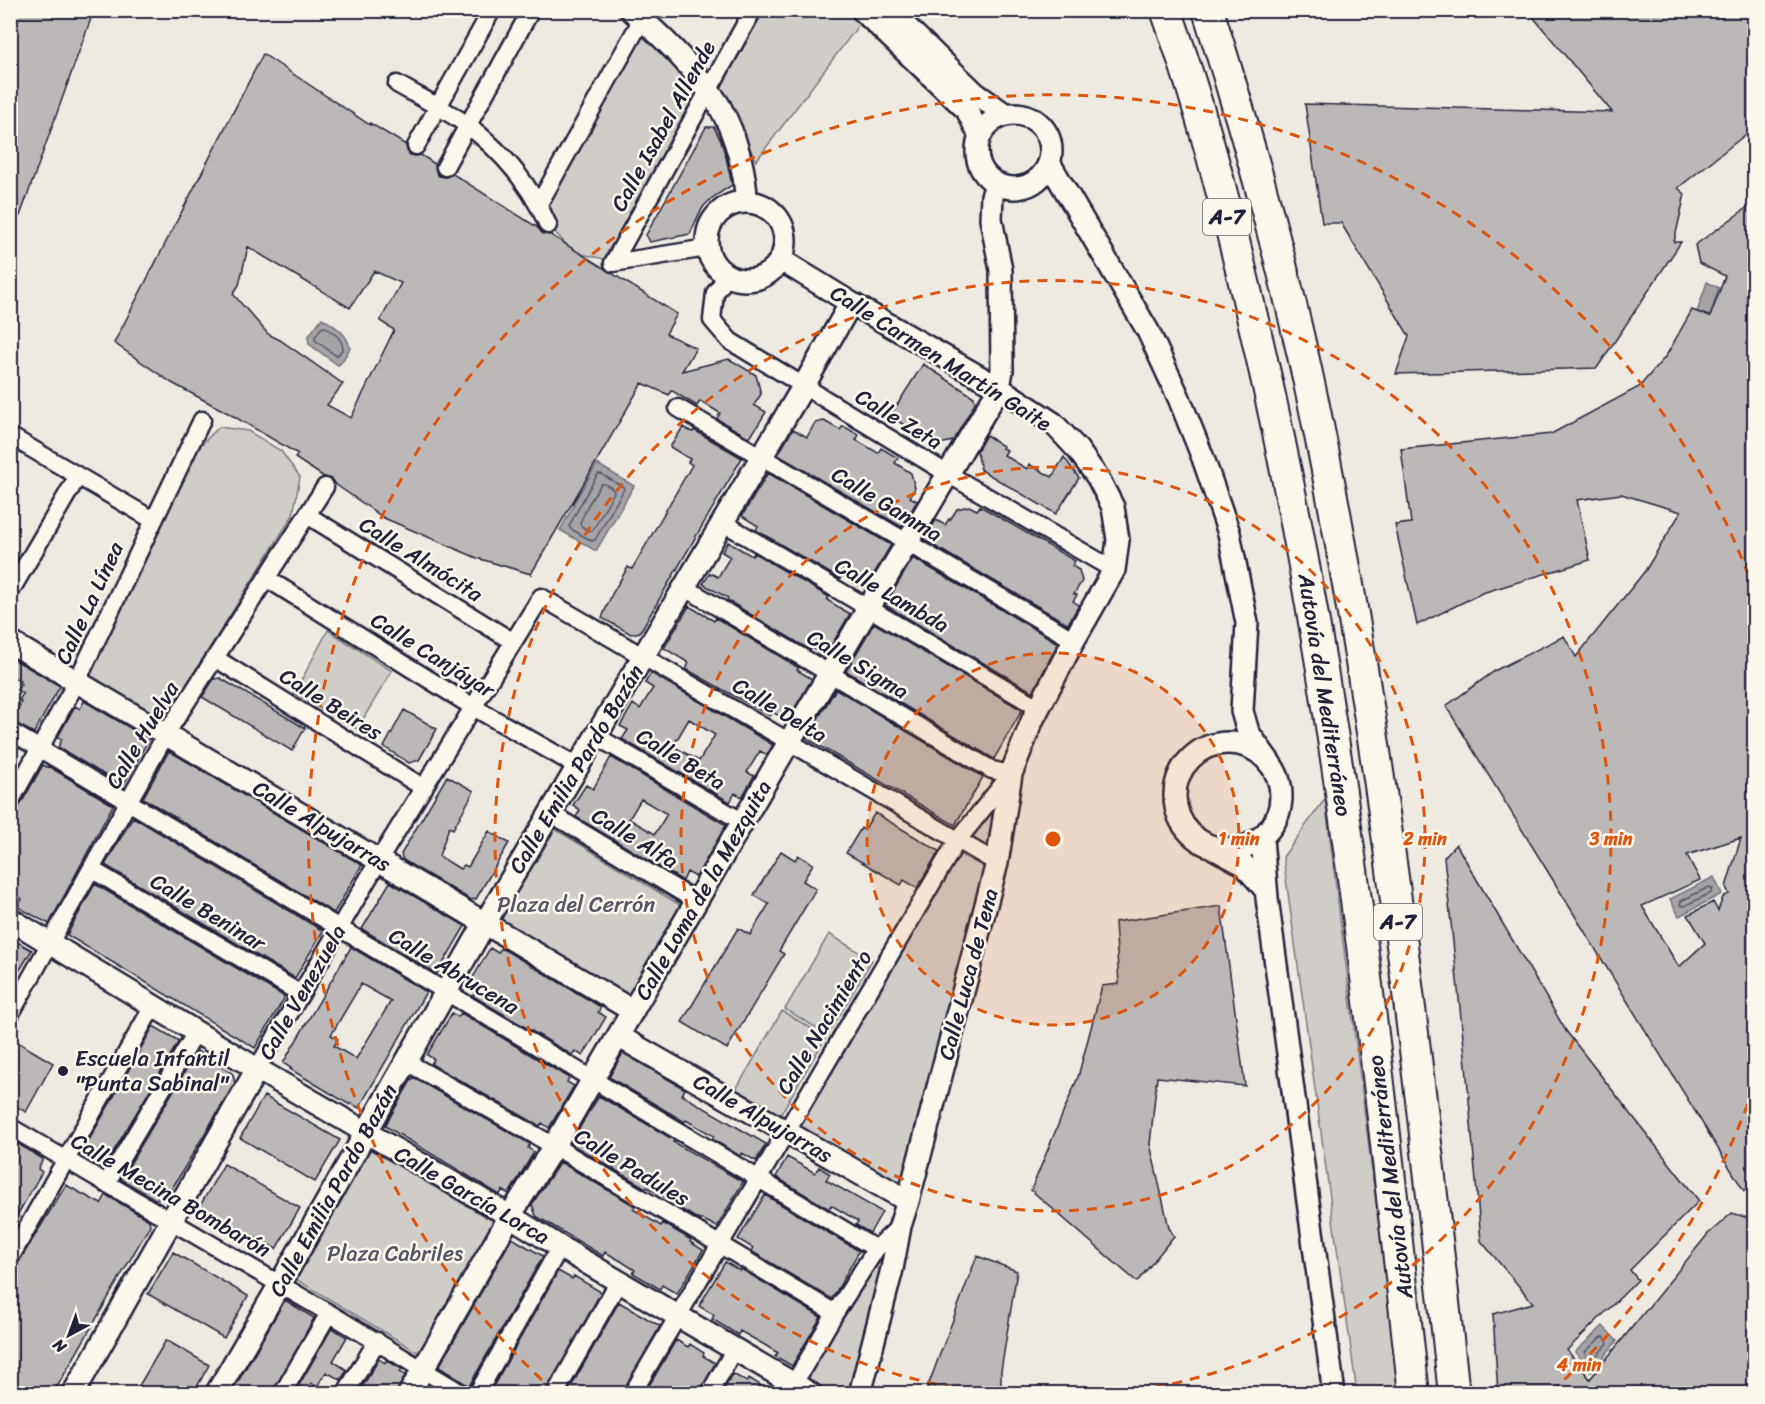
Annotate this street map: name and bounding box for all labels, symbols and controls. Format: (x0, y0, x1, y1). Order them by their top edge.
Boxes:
street label: Calle Isabel Allende (600, 33, 727, 219)
road number: A-7 (1203, 199, 1251, 235)
street label: Calle Carmen Martín Gaite (822, 274, 1060, 442)
street label: Calle Zeta (848, 377, 950, 461)
street label: Calle Gamma (824, 455, 950, 553)
street label: Calle Almócita (351, 505, 492, 613)
street label: Calle La Línea (43, 534, 135, 671)
street label: Calle Lambda (827, 546, 957, 644)
street label: Autovía del Mediterráneo (1286, 570, 1363, 819)
street label: Calle Canjáyar (363, 601, 504, 709)
street label: Calle Sigma (799, 618, 917, 710)
street label: Calle Emilia Pardo Bazán (498, 656, 654, 881)
street label: Calle Beires (272, 657, 391, 752)
street label: Calle Delta (725, 666, 835, 754)
street label: Calle Huelva (94, 672, 190, 797)
street label: Calle Beta (629, 717, 733, 801)
street label: Calle Alpujarras (245, 769, 400, 883)
street label: Calle Loma de la Mezquita (624, 772, 782, 1008)
street label: Calle Alfa (584, 797, 686, 879)
text: 1 min (1219, 823, 1260, 855)
text: 2 min (1402, 823, 1447, 855)
text: 3 min (1588, 823, 1633, 855)
centre of rings (1043, 829, 1063, 849)
street label: Calle Beninar (143, 862, 275, 963)
street label: Calle Luca de Tena (926, 884, 1010, 1064)
park label: Plaza del Cerrón (497, 885, 655, 924)
road number: A-7 (1374, 904, 1422, 940)
street label: Calle Venezuela (247, 917, 357, 1067)
street label: Calle Abrucena (381, 917, 528, 1026)
street label: Calle Nacimiento (765, 942, 883, 1102)
place label: Escuela Infantil "Punta Sabinal" (75, 1039, 230, 1103)
street label: Autovía del Mediterráneo (1356, 1053, 1424, 1302)
street label: Calle Alpujarras (686, 1062, 841, 1174)
marker: Escuela Infantil "Punta Sabinal" (56, 1064, 70, 1078)
street label: Calle Emilia Pardo Bazán (258, 1076, 408, 1304)
street label: Calle Padules (567, 1117, 698, 1217)
street label: Calle Mecina Bombarón (63, 1122, 279, 1268)
street label: Calle García Lorca (387, 1135, 557, 1255)
park label: Plaza Cabriles (327, 1234, 463, 1273)
north arrow (39, 1305, 99, 1365)
text: N (45, 1331, 74, 1361)
text: 4 min (1556, 1349, 1602, 1381)

